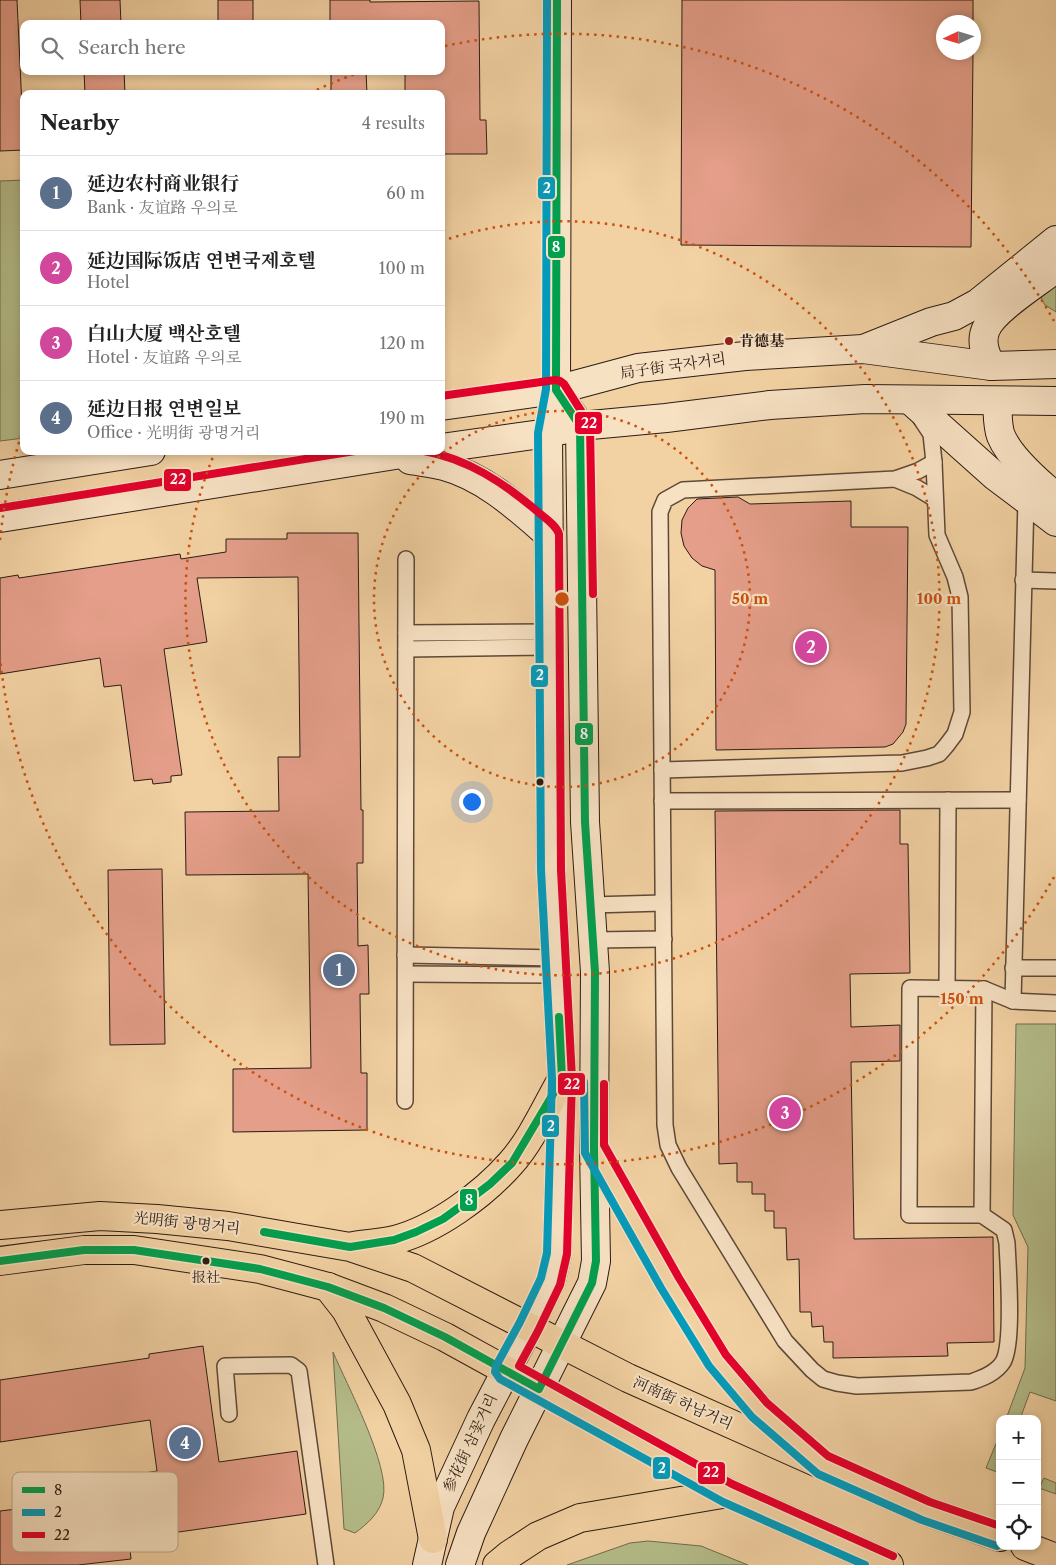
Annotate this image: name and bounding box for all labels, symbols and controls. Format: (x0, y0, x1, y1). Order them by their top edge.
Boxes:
north arrow (936, 15, 981, 60)
search box (20, 20, 445, 75)
icon: search (38, 34, 66, 62)
text: Search here (78, 36, 186, 59)
text: Nearby (40, 110, 119, 135)
text: 4 results (362, 113, 425, 133)
text: 延边农村商业银行 (87, 172, 239, 195)
line badge: 2 (537, 176, 556, 200)
text: 2 (543, 179, 551, 197)
text: 1 (52, 183, 60, 203)
text: 60 m (386, 183, 425, 203)
text: Bank · 友谊路 우의로 (87, 197, 237, 217)
line badge: 8 (547, 235, 566, 259)
text: 8 (552, 238, 560, 256)
text: 延边国际饭店 연변국제호텔 (87, 249, 316, 272)
text: 2 (51, 258, 61, 278)
text: 100 m (379, 258, 425, 278)
text: Hotel (87, 272, 130, 292)
text: 白山大厦 백산호텔 (87, 322, 241, 345)
place label: 肯德基 (739, 331, 785, 350)
text: 3 (51, 333, 61, 353)
text: 120 m (380, 333, 425, 353)
marker: 肯德基 (723, 335, 735, 347)
text: Hotel · 友谊路 우의로 (87, 347, 241, 367)
street label: 局子街 국자거리 (619, 349, 727, 382)
text: 延边日报 연변일보 (87, 397, 241, 420)
text: 4 (51, 408, 61, 428)
text: 190 m (380, 408, 425, 428)
line badge: 22 (574, 411, 603, 435)
text: 22 (581, 414, 597, 432)
text: Office · 光明街 광명거리 (87, 422, 260, 442)
line badge: 22 (163, 468, 192, 492)
text: 22 (170, 470, 186, 488)
text: 50 m (732, 589, 768, 608)
text: 100 m (917, 589, 961, 608)
centre of rings (553, 590, 571, 608)
pin: 2 (795, 628, 827, 666)
line badge: 2 (530, 664, 549, 688)
text: 2 (536, 666, 544, 684)
line badge: 8 (574, 722, 594, 746)
text: 8 (580, 725, 588, 743)
unlabelled marker (535, 777, 545, 787)
your location (459, 789, 485, 815)
pin: 1 (323, 951, 355, 989)
text: 150 m (940, 989, 984, 1008)
line badge: 22 (557, 1072, 586, 1096)
text: 22 (564, 1075, 580, 1093)
pin: 3 (769, 1094, 801, 1132)
line badge: 2 (541, 1114, 560, 1138)
text: 2 (547, 1117, 555, 1135)
line badge: 8 (459, 1188, 478, 1212)
text: 8 (465, 1191, 473, 1209)
street label: 光明街 광명거리 (133, 1207, 241, 1238)
marker: 报社 (201, 1256, 211, 1266)
place label: 报社 (192, 1268, 220, 1286)
street label: 河南街 하남거리 (630, 1372, 736, 1433)
street label: 参花街 삼꽃거리 (438, 1390, 501, 1495)
map controls (996, 1415, 1041, 1550)
button: + (996, 1415, 1041, 1460)
pin: 4 (169, 1424, 201, 1462)
line badge: 2 (652, 1456, 671, 1480)
text: 2 (658, 1459, 666, 1477)
button: − (996, 1460, 1041, 1505)
line badge: 22 (697, 1461, 726, 1485)
text: 22 (703, 1463, 719, 1481)
legend (12, 1472, 178, 1552)
text: 8 (54, 1481, 62, 1499)
text: 2 (54, 1503, 62, 1521)
button: locate (996, 1505, 1041, 1550)
text: 22 (54, 1526, 70, 1544)

